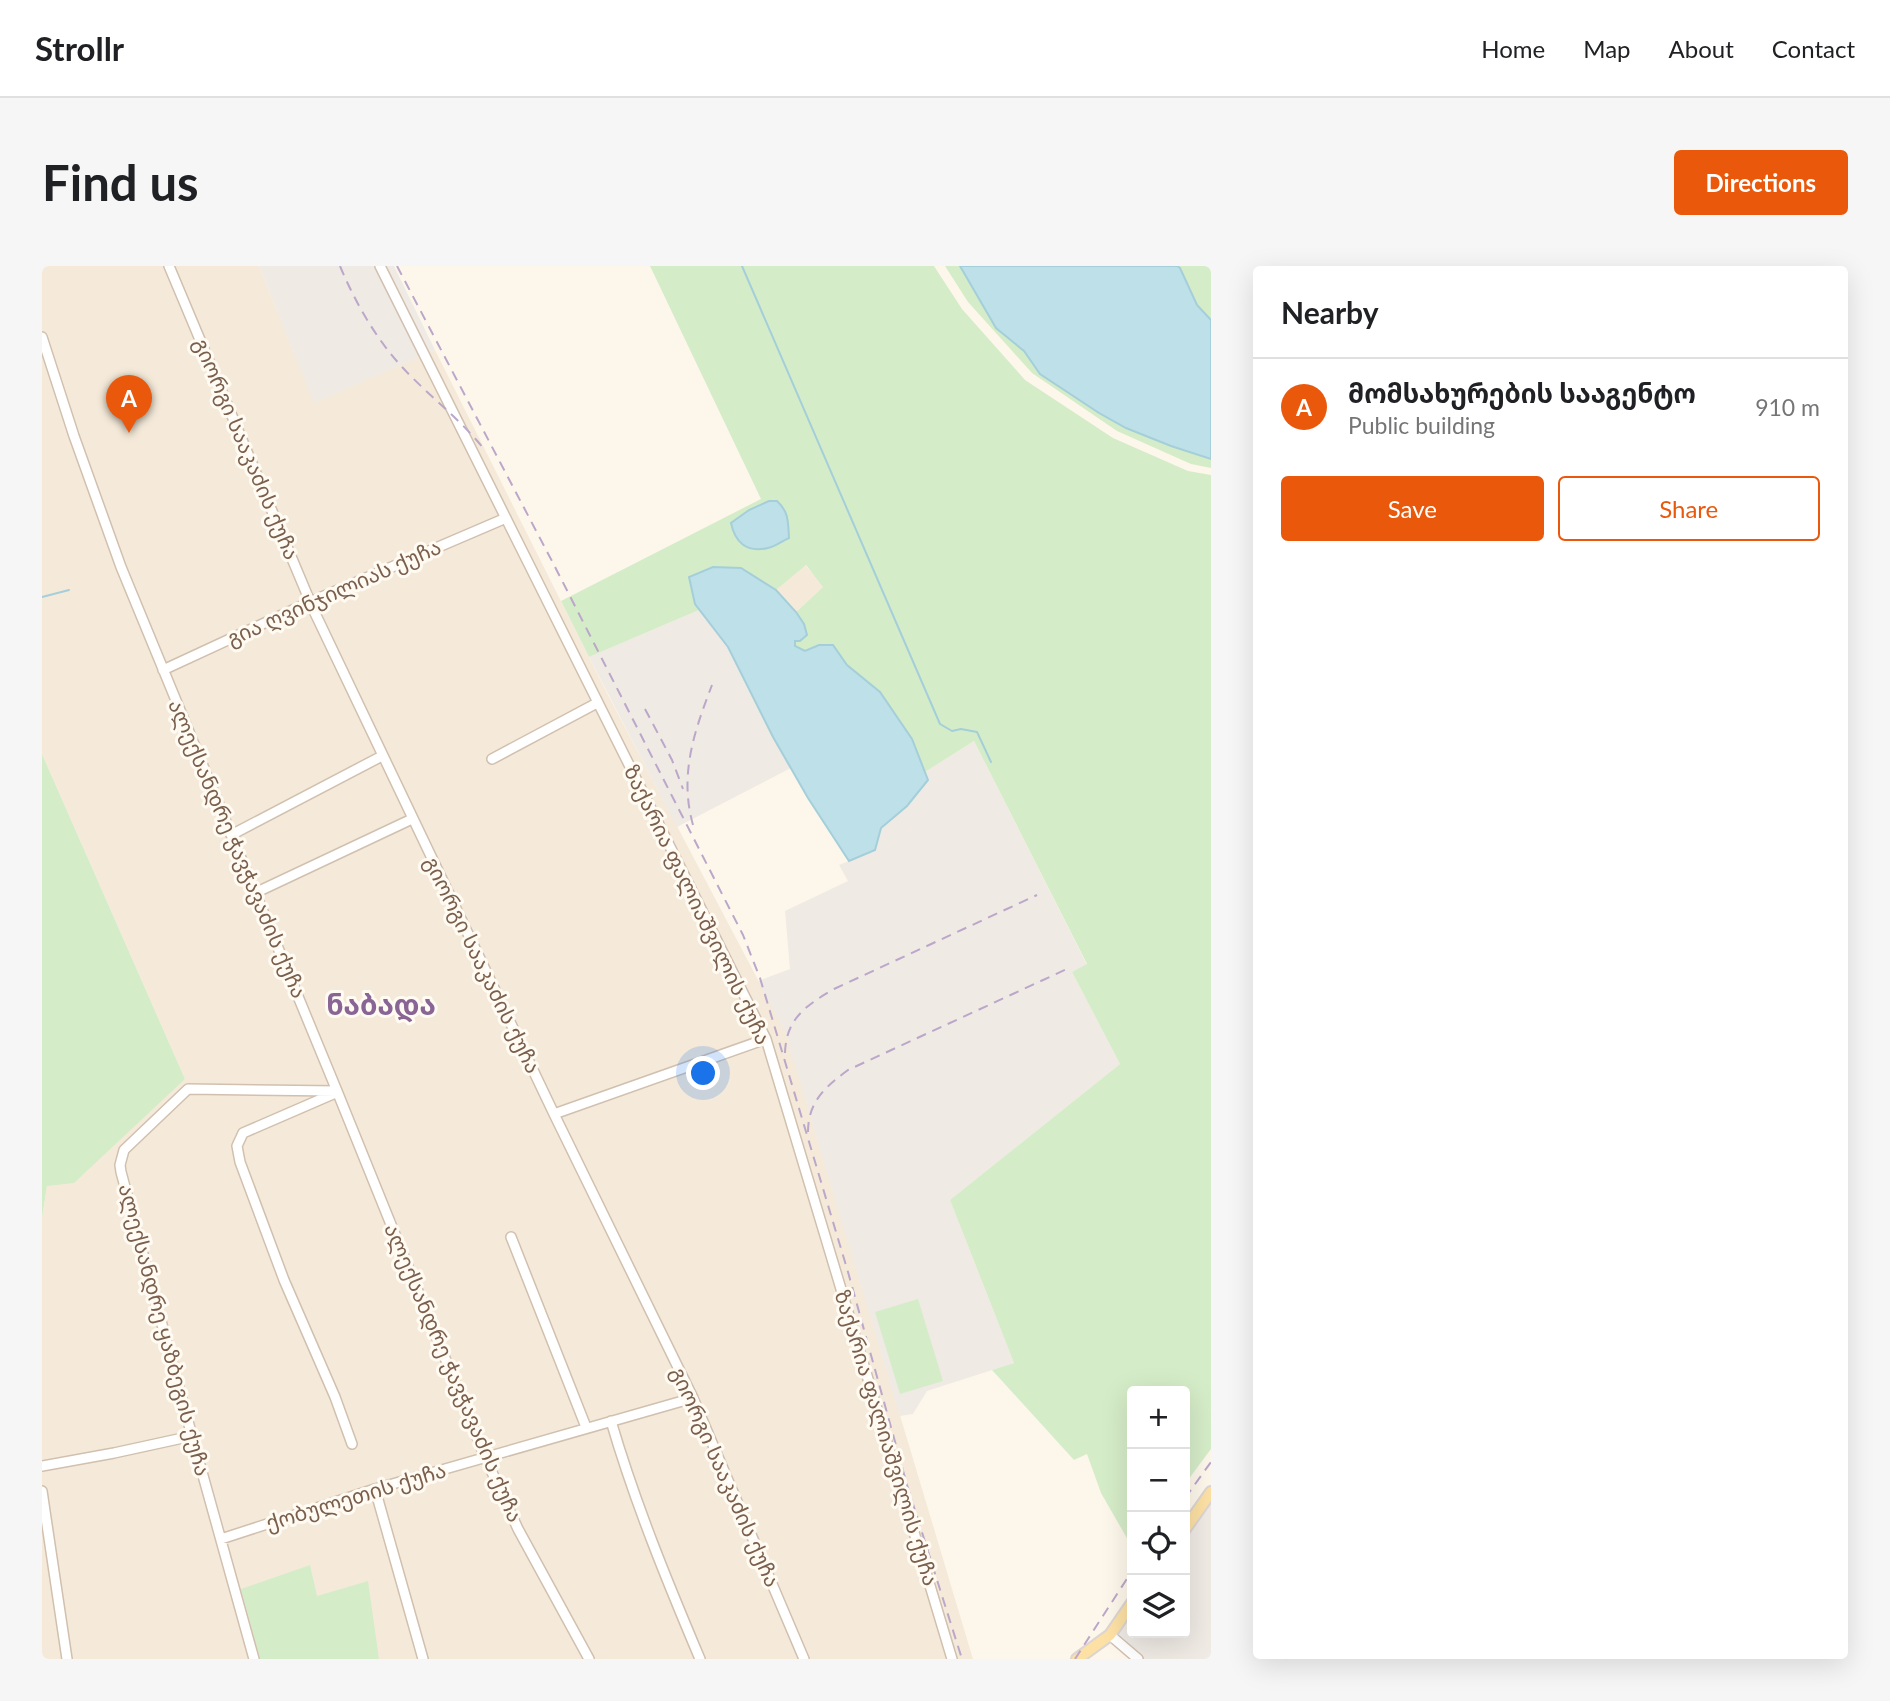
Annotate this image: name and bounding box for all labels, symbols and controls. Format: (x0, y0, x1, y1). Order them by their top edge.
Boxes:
text: Strollr (35, 28, 124, 68)
text: Home (1481, 34, 1545, 63)
text: Map (1583, 34, 1631, 63)
text: About (1669, 34, 1734, 63)
text: Contact (1772, 34, 1855, 63)
button: Directions (1674, 150, 1848, 215)
text: Find us (42, 153, 199, 211)
text: Nearby (1281, 294, 1379, 330)
street label: გიორგი სააკაძის ქუჩა (188, 334, 305, 563)
pin: A (106, 375, 152, 433)
text: მომსახურების სააგენტო (1348, 377, 1696, 409)
text: A (1296, 393, 1312, 421)
text: 910 m (1755, 393, 1820, 421)
text: Public building (1348, 411, 1495, 439)
button: Save (1281, 476, 1544, 541)
button: Share (1558, 476, 1820, 541)
street label: გია ღვინჯილიას ქუჩა (222, 533, 445, 652)
street label: ალექსანდრე ჭავჭავაძის ქუჩა (162, 695, 313, 1002)
street label: ზაქარია ფალიაშვილის ქუჩა (618, 761, 777, 1049)
street label: გიორგი სააკაძის ქუჩა (419, 852, 547, 1077)
district label: ნაბადა (326, 987, 436, 1023)
your location (686, 1056, 720, 1090)
street label: ალექსანდრე ყაზბეგის ქუჩა (112, 1181, 217, 1479)
street label: ალექსანდრე ჭავჭავაძის ქუჩა (378, 1219, 529, 1526)
street label: ზაქარია ფალიაშვილის ქუჩა (829, 1287, 944, 1589)
street label: გიორგი სააკაძის ქუჩა (666, 1362, 786, 1591)
map controls (1127, 1386, 1190, 1638)
button: + (1127, 1386, 1190, 1449)
button: − (1127, 1449, 1190, 1512)
street label: ქობულეთის ქუჩა (262, 1456, 449, 1537)
button: locate (1127, 1512, 1190, 1575)
button: layers (1127, 1575, 1190, 1638)

